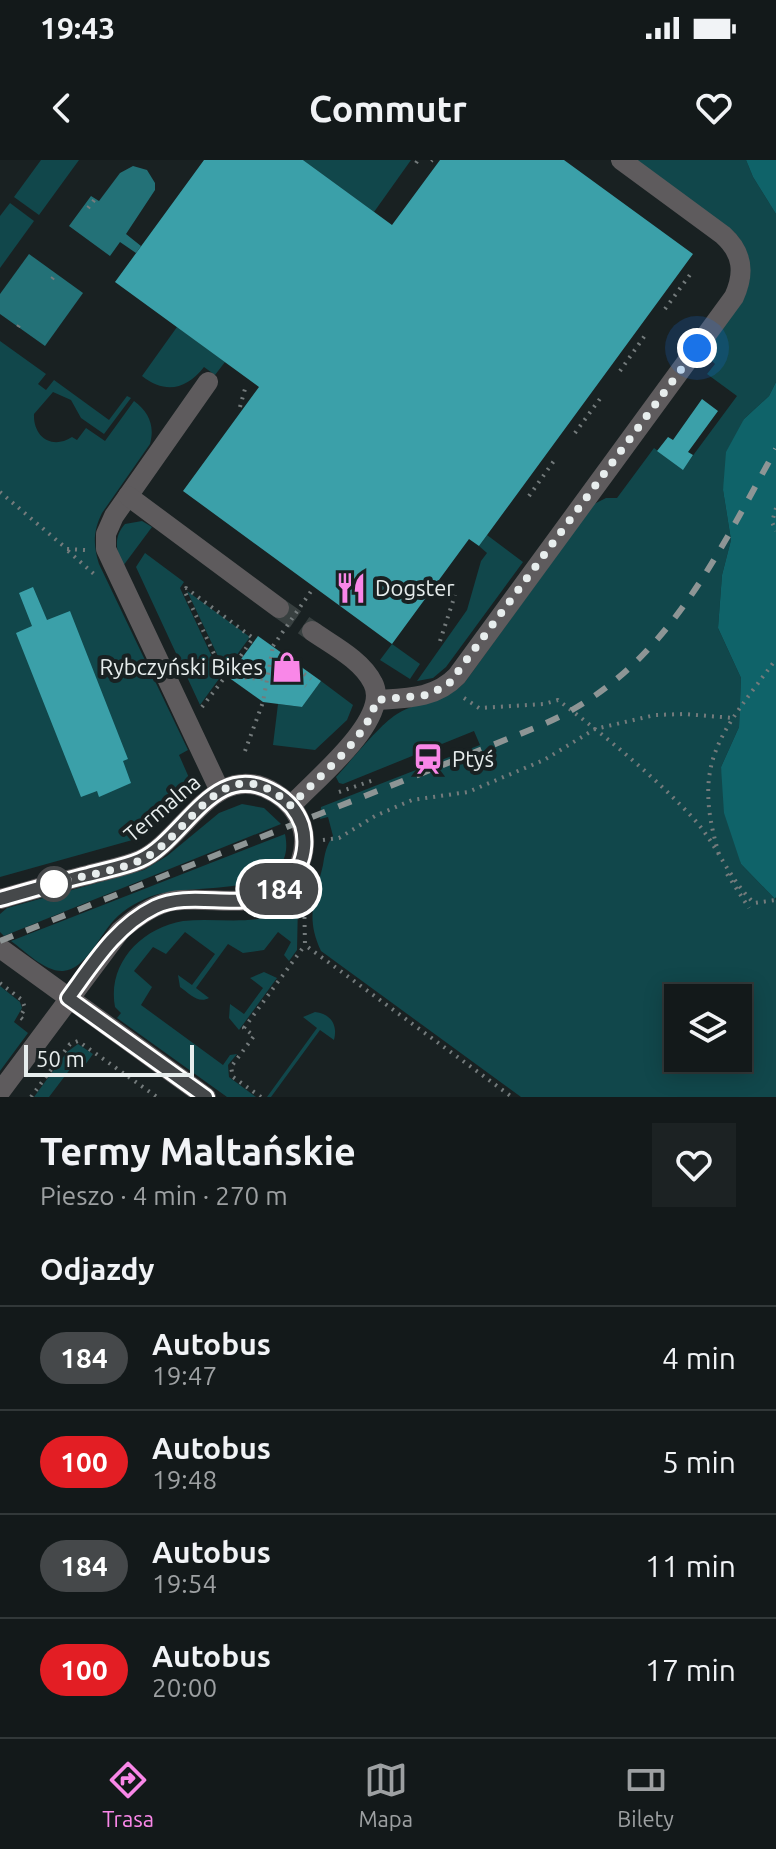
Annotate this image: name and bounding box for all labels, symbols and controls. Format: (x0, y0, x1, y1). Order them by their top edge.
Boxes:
text: 19:43 (40, 11, 115, 45)
icon: back (40, 86, 84, 130)
icon: heart (692, 86, 736, 130)
text: Commutr (309, 88, 467, 129)
your location (677, 328, 717, 368)
restaurant icon: Dogster (334, 571, 368, 605)
place label: Dogster (375, 575, 455, 600)
shop icon: Rybczyński Bikes (270, 650, 304, 684)
place label: Rybczyński Bikes (99, 654, 263, 679)
station icon: Ptyś (411, 742, 445, 776)
place label: Ptyś (452, 746, 494, 771)
street label: Termalna (119, 769, 205, 847)
line badge: 184 (233, 863, 325, 915)
unlabelled marker (37, 867, 71, 901)
text: 184 (255, 873, 303, 904)
map controls (664, 984, 752, 1072)
button: layers (664, 984, 752, 1072)
scale bar (24, 1041, 194, 1077)
text: 50 m (36, 1046, 85, 1071)
button: heart (652, 1123, 736, 1207)
text: Termy Maltańskie (40, 1130, 356, 1172)
text: Pieszo · 4 min · 270 m (40, 1181, 288, 1210)
text: Odjazdy (40, 1252, 154, 1286)
text: Autobus (152, 1327, 271, 1361)
text: 4 min (662, 1341, 736, 1375)
text: 184 (60, 1342, 108, 1373)
text: 19:47 (152, 1361, 217, 1390)
text: Autobus (152, 1431, 271, 1465)
text: 5 min (662, 1445, 736, 1479)
text: 100 (60, 1446, 108, 1477)
text: 19:48 (152, 1465, 217, 1494)
text: Autobus (152, 1535, 271, 1569)
text: 11 min (645, 1549, 736, 1583)
text: 184 (60, 1550, 108, 1581)
text: 19:54 (152, 1569, 217, 1598)
text: Autobus (152, 1639, 271, 1673)
text: 17 min (645, 1653, 736, 1687)
text: 100 (60, 1654, 108, 1685)
text: 20:00 (152, 1673, 217, 1702)
tab: Trasa (102, 1758, 154, 1831)
tab: Mapa (358, 1758, 413, 1831)
tab: Bilety (617, 1758, 674, 1831)

